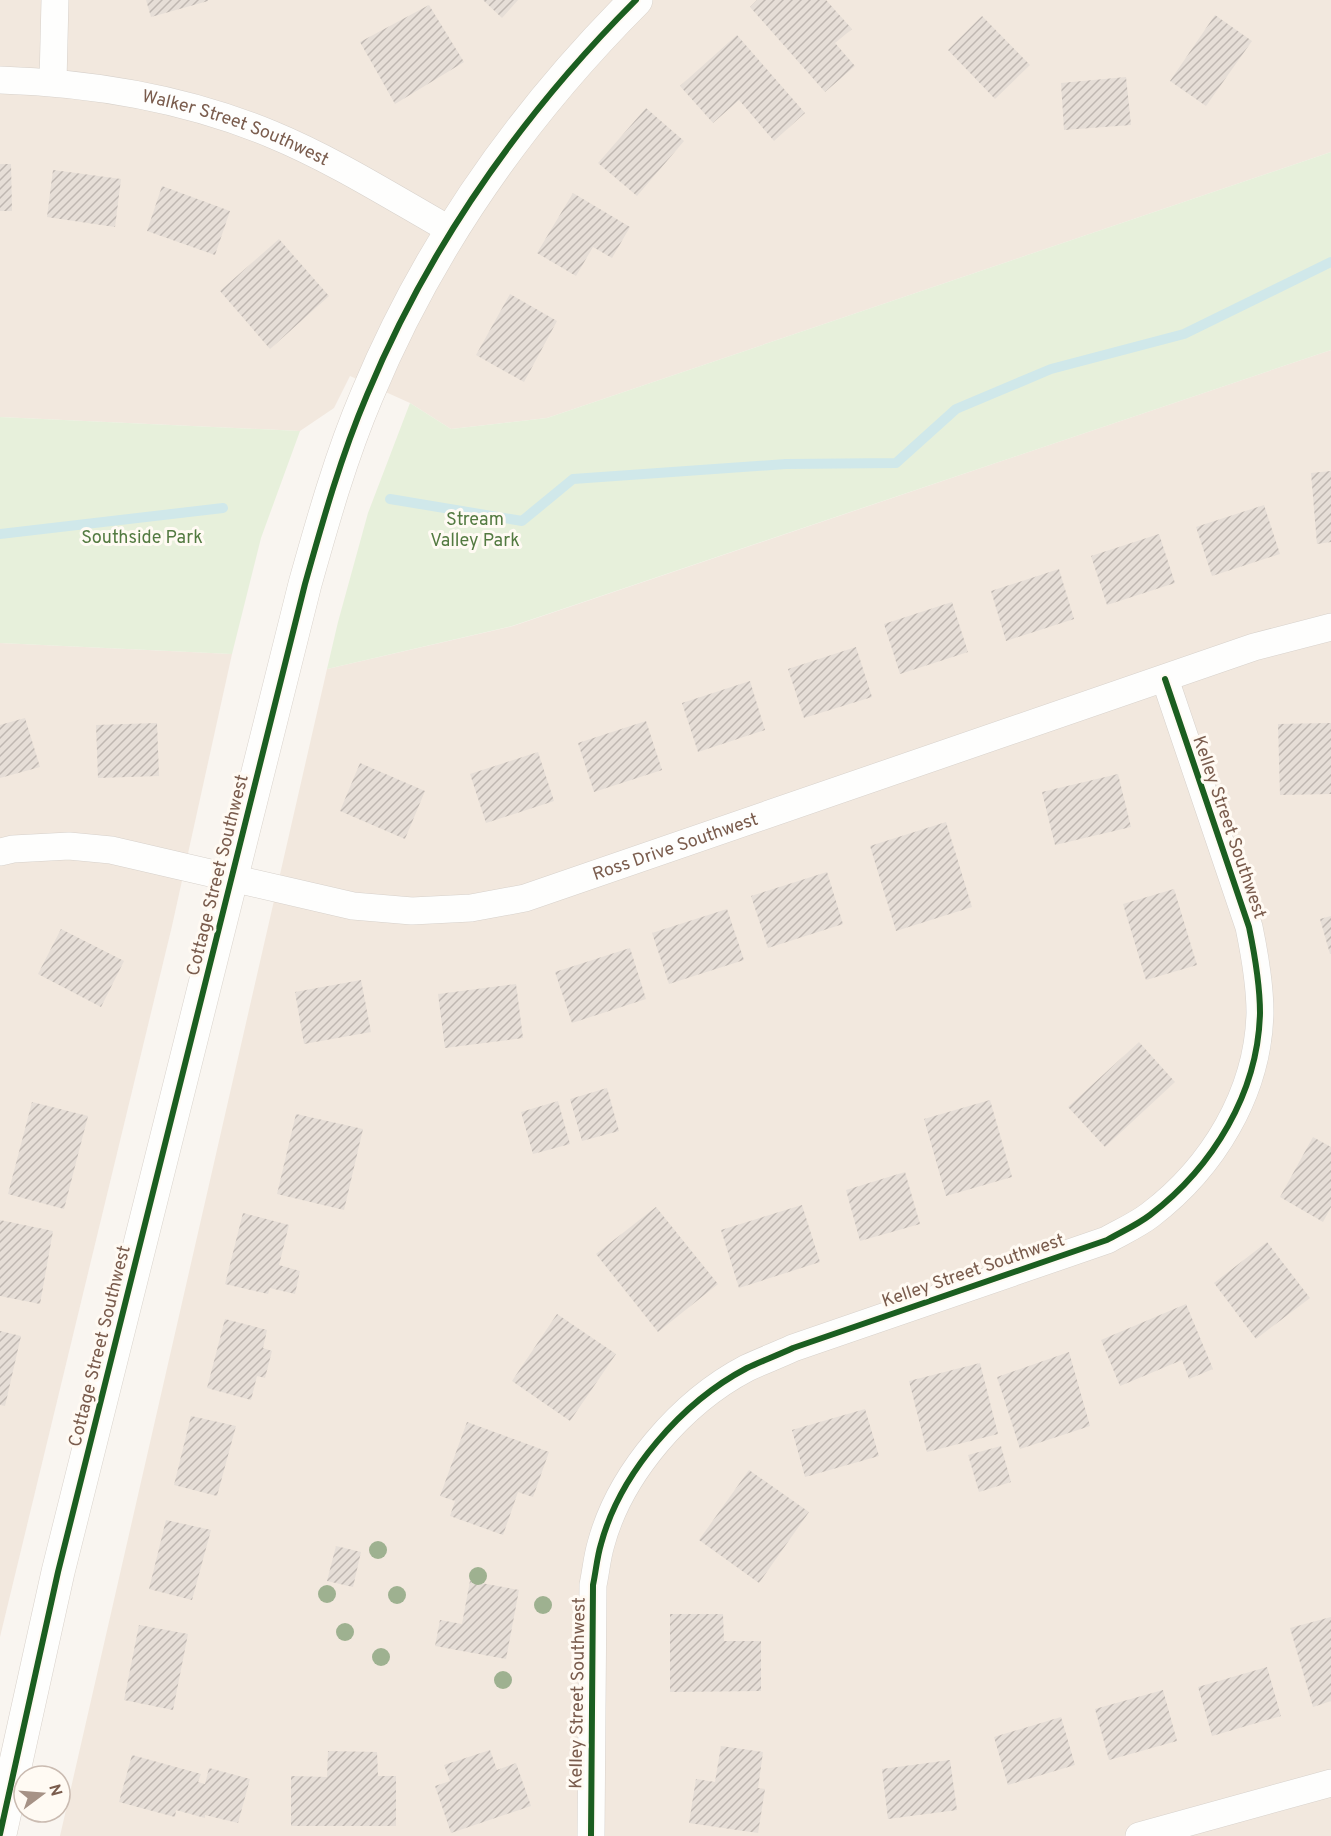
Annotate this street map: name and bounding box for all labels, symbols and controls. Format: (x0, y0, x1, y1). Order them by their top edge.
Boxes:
street label: Walker Street Southwest (140, 86, 332, 172)
park label: Stream Valley Park (430, 509, 520, 553)
park label: Southside Park (81, 527, 203, 550)
street label: Kelley Street Southwest (1187, 733, 1271, 922)
street label: Cottage Street Southwest (182, 772, 255, 978)
street label: Ross Drive Southwest (590, 809, 762, 887)
street label: Kelley Street Southwest (879, 1229, 1068, 1313)
street label: Cottage Street Southwest (64, 1243, 137, 1449)
street label: Kelley Street Southwest (565, 1597, 592, 1789)
north arrow (12, 1764, 72, 1824)
text: N (43, 1782, 66, 1799)

